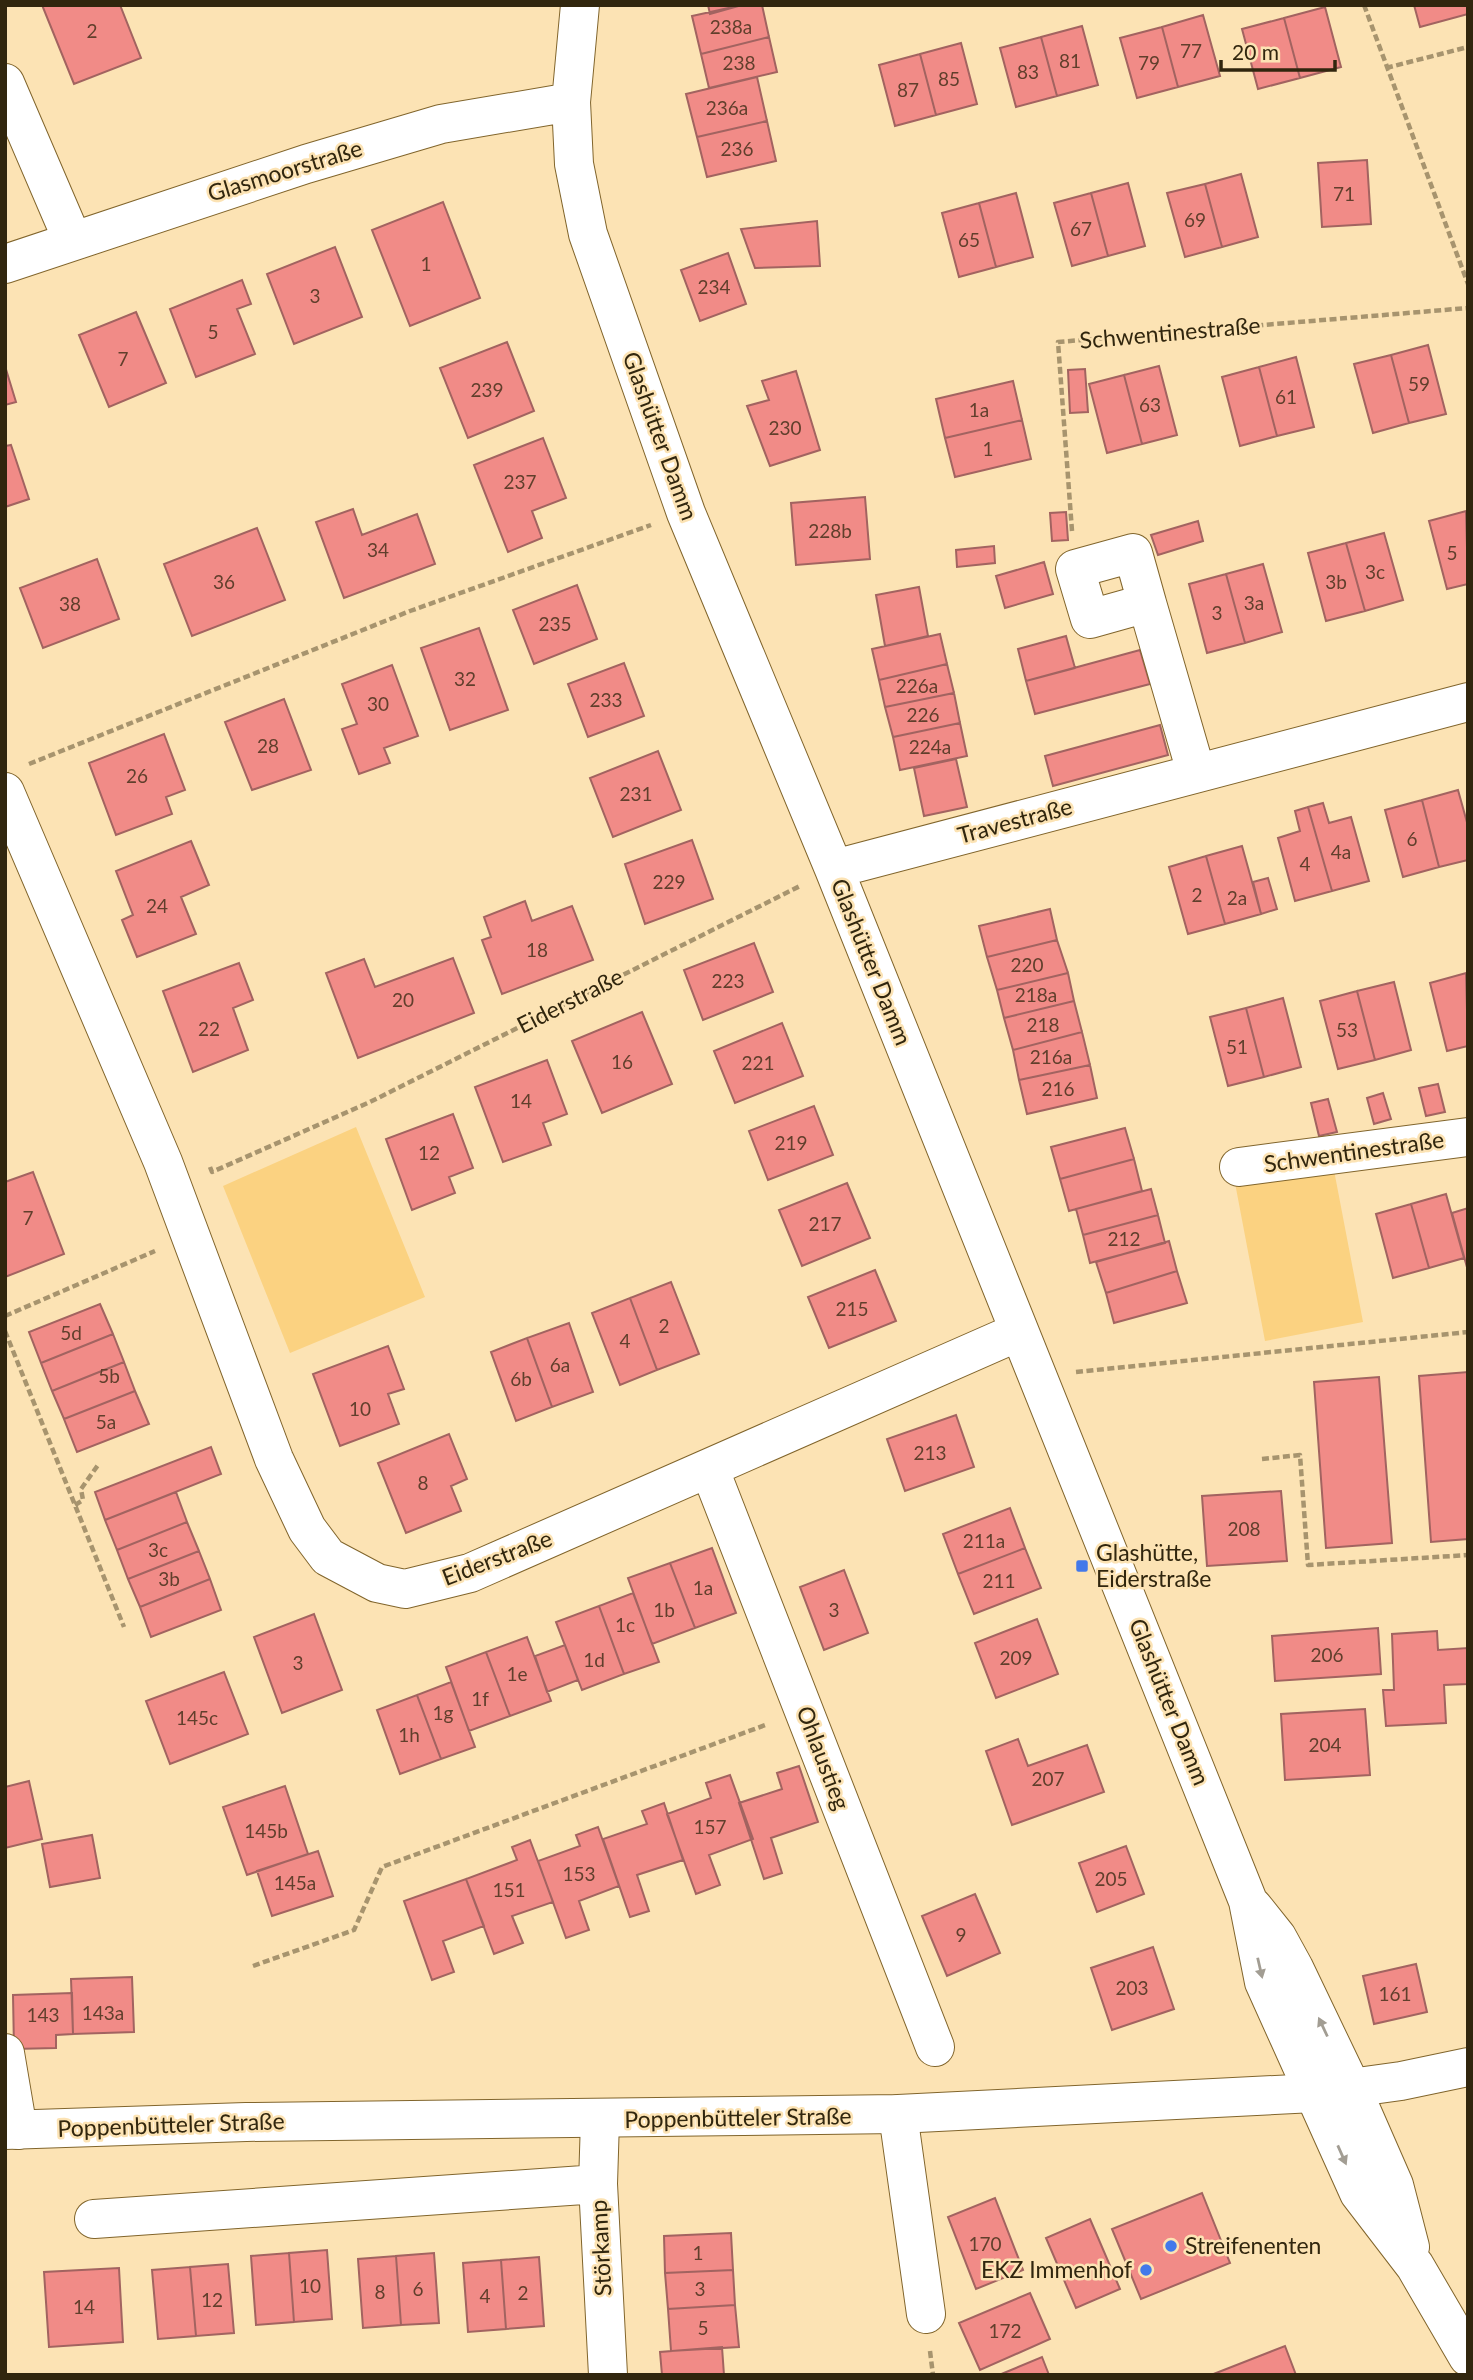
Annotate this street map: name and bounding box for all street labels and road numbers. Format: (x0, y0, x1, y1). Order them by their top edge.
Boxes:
street label: Glasmoorstraße (204, 133, 365, 207)
street label: Schwentinestraße (1078, 310, 1261, 354)
street label: Glashütter Damm (617, 348, 704, 524)
street label: Travestraße (954, 791, 1075, 849)
street label: Glashütter Damm (826, 874, 918, 1049)
street label: Eiderstraße (512, 961, 627, 1039)
street label: Schwentinestraße (1262, 1125, 1446, 1177)
street label: Eiderstraße (438, 1523, 556, 1591)
street label: Glashütter Damm (1124, 1614, 1216, 1789)
street label: Ohlaustieg (791, 1702, 857, 1814)
street label: Poppenbütteler Straße (624, 2101, 852, 2133)
street label: Poppenbütteler Straße (57, 2106, 285, 2142)
street label: Störkamp (583, 2199, 617, 2297)

